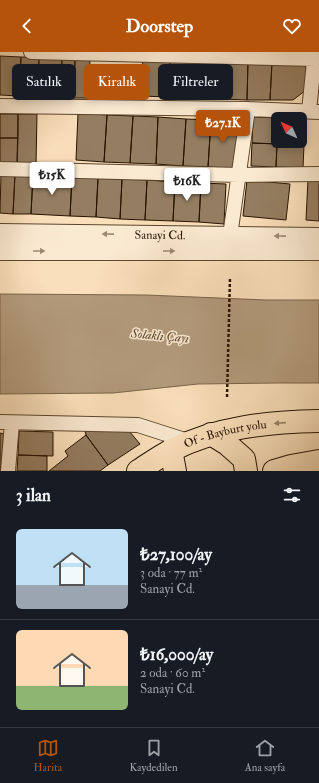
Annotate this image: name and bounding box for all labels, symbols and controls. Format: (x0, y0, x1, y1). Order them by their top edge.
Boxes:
icon: back (16, 15, 38, 37)
text: Doorstep (126, 15, 193, 38)
icon: heart (281, 15, 303, 37)
chip: Satılık (12, 64, 76, 100)
chip: Kiralık (84, 64, 150, 100)
chip: Filtreler (158, 64, 233, 100)
pin: ₺27.1K (190, 110, 256, 144)
north arrow (271, 112, 307, 148)
map controls (271, 112, 307, 148)
text: ₺27.1K (205, 115, 241, 131)
pin: ₺15K (28, 162, 76, 196)
text: ₺15K (39, 167, 65, 183)
pin: ₺16K (163, 168, 211, 202)
text: ₺16K (173, 173, 201, 189)
street label: Sanayi Cd. (135, 227, 185, 243)
one-way arrow (101, 231, 114, 237)
one-way arrow (273, 233, 286, 239)
one-way arrow (33, 248, 46, 254)
one-way arrow (163, 248, 176, 254)
water label: Solaklı Çayı (129, 325, 190, 347)
street label: Of - Bayburt yolu (181, 417, 267, 451)
one-way arrow (274, 419, 286, 426)
icon: filters (281, 484, 303, 506)
text: 3 ilan (16, 485, 51, 506)
text: ₺27,100/ay (140, 544, 212, 565)
icon: home (48, 545, 96, 593)
text: 3 oda · 77 m² (140, 565, 202, 581)
text: Sanayi Cd. (140, 581, 195, 597)
text: ₺16,000/ay (140, 644, 213, 665)
icon: home (48, 646, 96, 694)
text: 2 oda · 60 m² (140, 665, 205, 681)
text: Sanayi Cd. (140, 681, 195, 697)
tab: Harita (34, 737, 62, 774)
tab: Kaydedilen (129, 737, 178, 774)
tab: Ana sayfa (245, 737, 285, 774)

